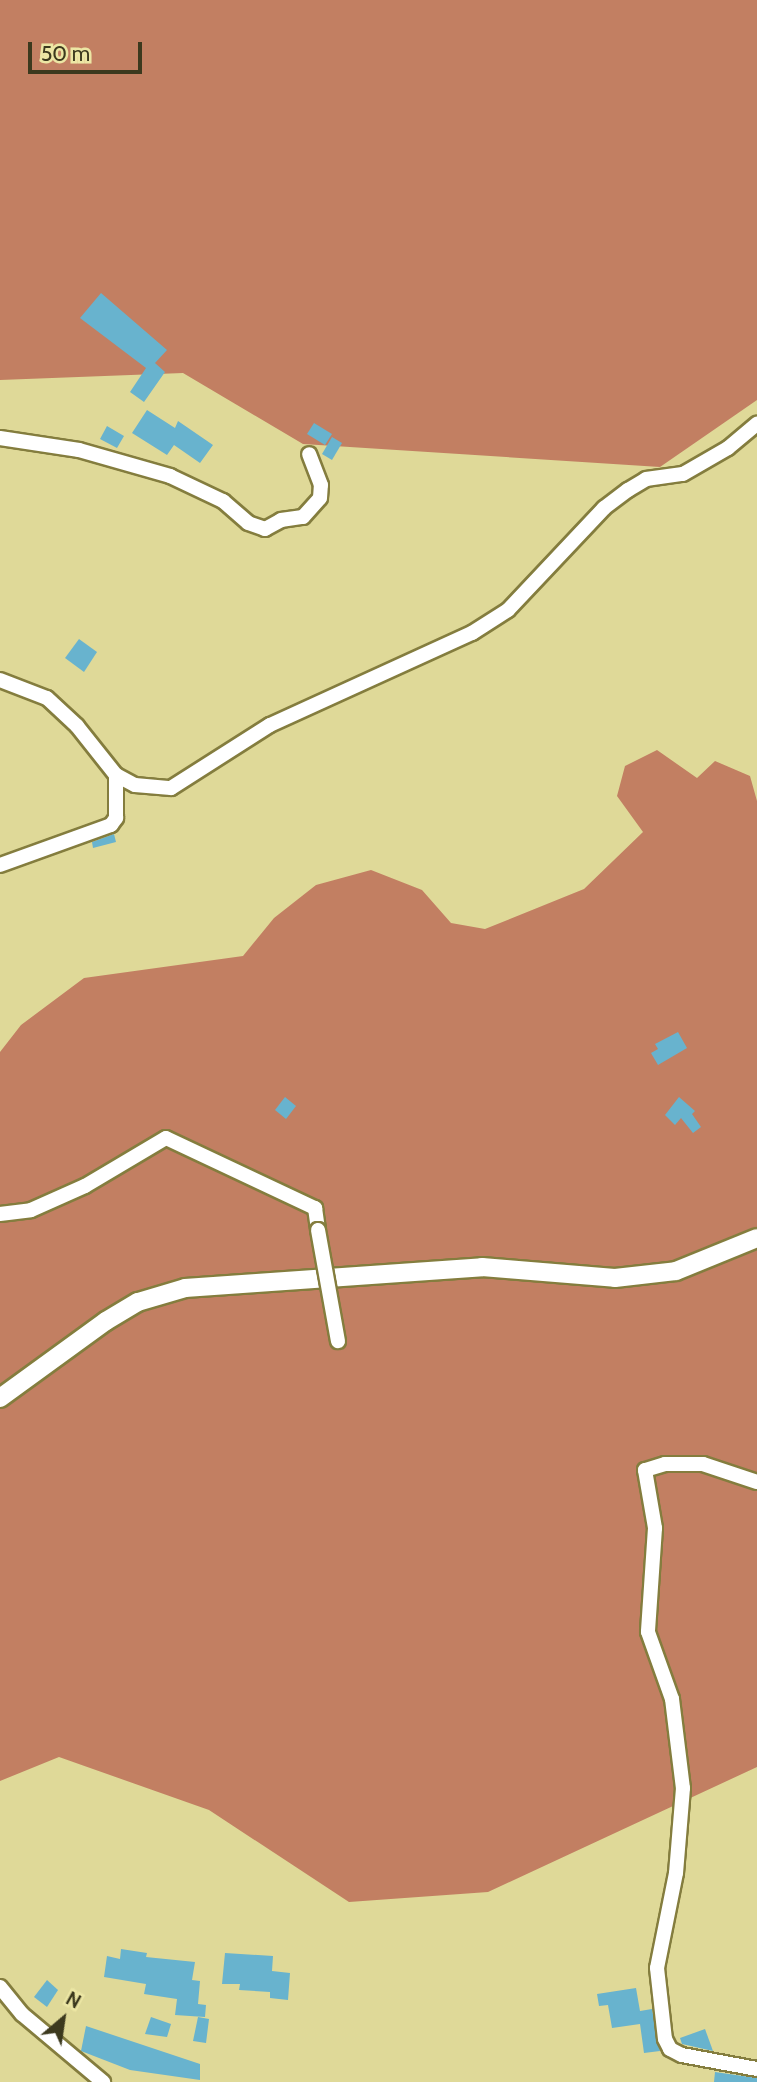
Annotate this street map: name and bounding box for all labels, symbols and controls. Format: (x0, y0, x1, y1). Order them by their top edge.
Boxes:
scale bar (32, 28, 145, 72)
text: 50 m (41, 41, 90, 66)
north arrow (28, 1984, 98, 2054)
text: N (62, 1987, 85, 2014)

